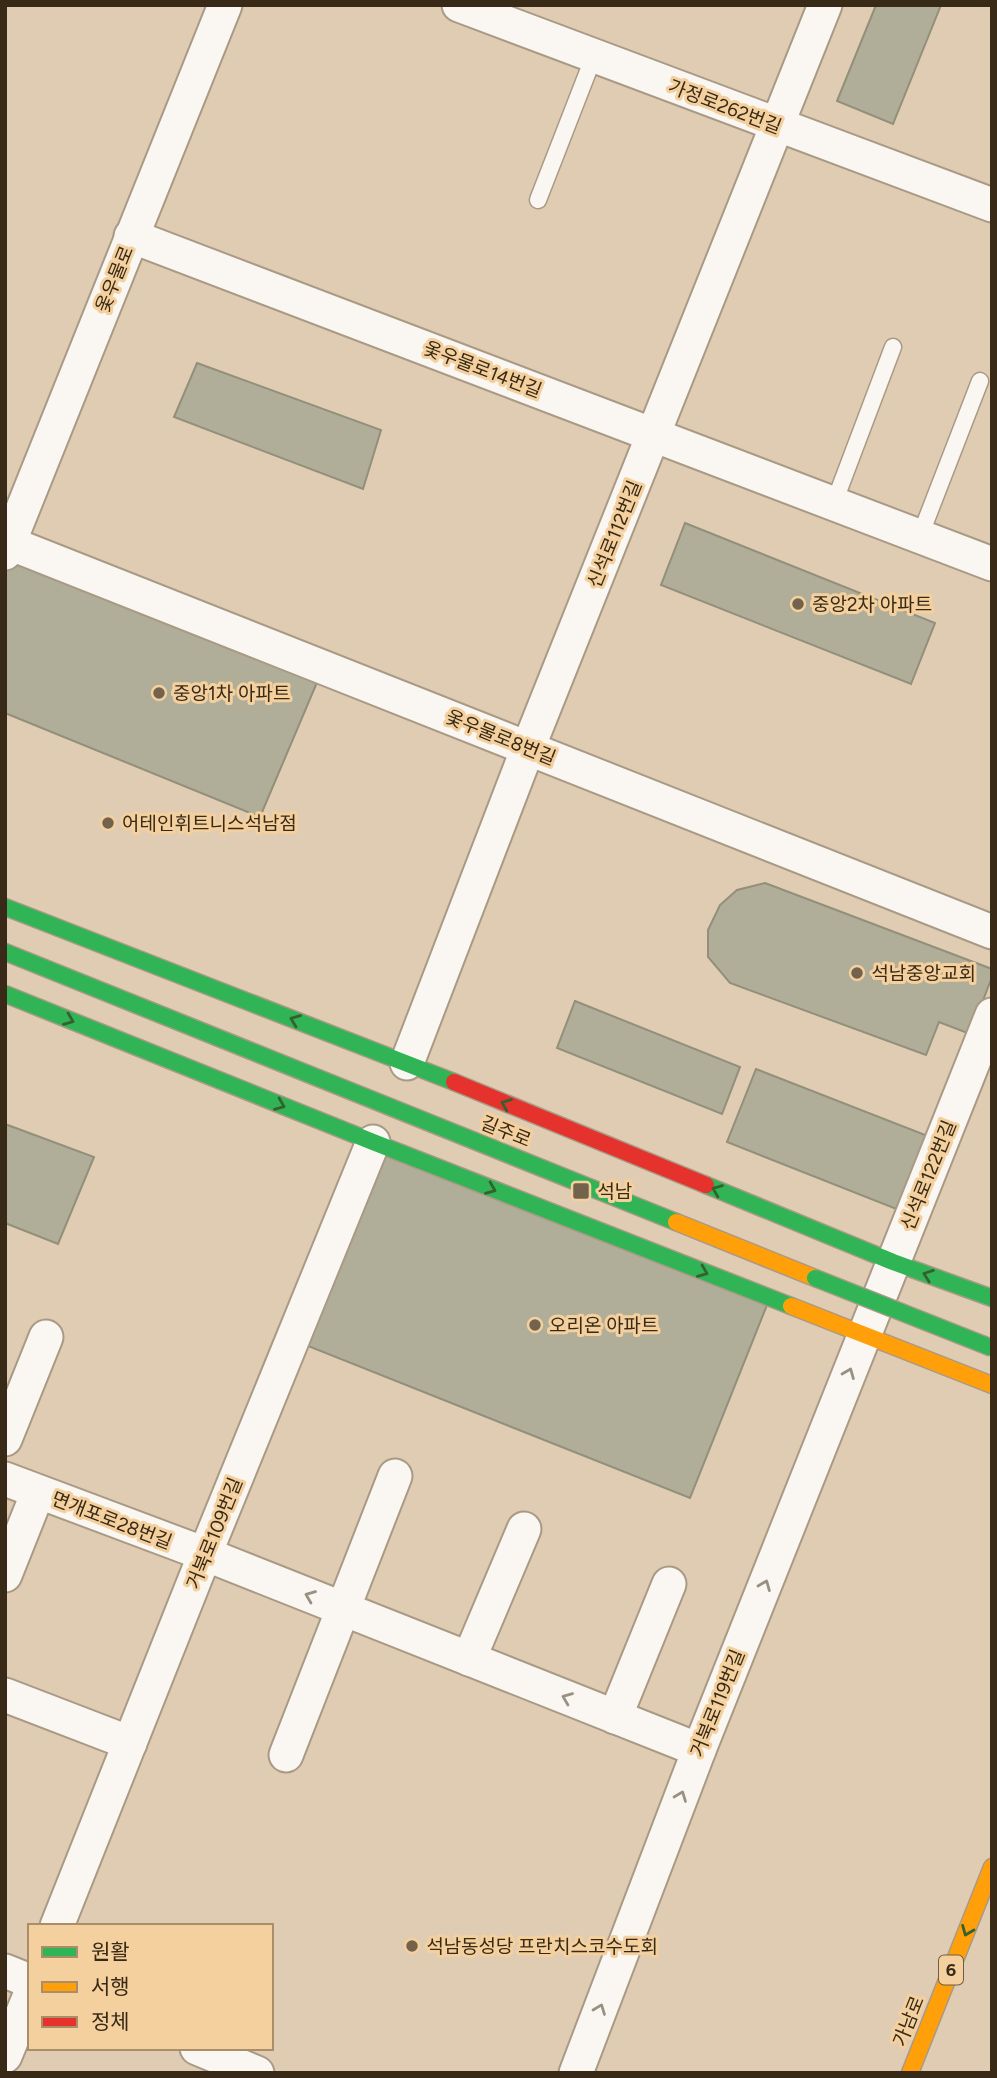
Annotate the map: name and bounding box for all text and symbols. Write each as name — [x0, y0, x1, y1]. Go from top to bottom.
street label: 가정로262번길 — [665, 74, 785, 139]
street label: 옻우물로 — [91, 242, 138, 316]
street label: 옻우물로14번길 — [421, 336, 545, 403]
street label: 신석로112번길 — [583, 477, 646, 591]
place label: 중앙2차 아파트 — [812, 593, 932, 616]
marker: 중앙2차 아파트 — [790, 596, 806, 612]
place label: 중앙1차 아파트 — [173, 682, 290, 705]
marker: 중앙1차 아파트 — [151, 685, 167, 701]
street label: 옻우물로8번길 — [442, 705, 559, 770]
place label: 어테인휘트니스석남점 — [122, 812, 297, 835]
marker: 어테인휘트니스석남점 — [100, 815, 116, 831]
place label: 석남중앙교회 — [871, 962, 976, 985]
marker: 석남중앙교회 — [849, 965, 865, 981]
one-way arrow — [62, 1011, 74, 1025]
one-way arrow — [289, 1014, 301, 1028]
one-way arrow — [273, 1096, 285, 1110]
one-way arrow — [501, 1098, 513, 1112]
street label: 길주로 — [477, 1111, 534, 1152]
street label: 신석로122번길 — [896, 1117, 961, 1234]
one-way arrow — [485, 1180, 497, 1194]
place label: 석남 — [597, 1180, 632, 1203]
marker: 석남 — [571, 1181, 591, 1201]
one-way arrow — [711, 1184, 724, 1198]
one-way arrow — [696, 1264, 708, 1278]
one-way arrow — [922, 1269, 934, 1283]
place label: 오리온 아파트 — [549, 1314, 659, 1337]
marker: 오리온 아파트 — [527, 1317, 543, 1333]
one-way arrow — [841, 1368, 855, 1380]
street label: 거북로109번길 — [182, 1474, 247, 1592]
street label: 면개포로28번길 — [48, 1487, 175, 1554]
one-way arrow — [756, 1579, 770, 1591]
one-way arrow — [304, 1590, 316, 1604]
street label: 거북로119번길 — [685, 1646, 749, 1760]
one-way arrow — [561, 1692, 573, 1706]
one-way arrow — [673, 1791, 687, 1803]
legend — [28, 1924, 273, 2050]
one-way arrow — [961, 1924, 975, 1936]
place label: 석남동성당 프란치스코수도회 — [426, 1935, 658, 1958]
marker: 석남동성당 프란치스코수도회 — [404, 1938, 420, 1954]
text: 원활 — [91, 1939, 130, 1964]
road number: 6 — [939, 1956, 963, 1984]
text: 서행 — [91, 1974, 130, 1999]
street label: 가남로 — [888, 1993, 929, 2050]
one-way arrow — [592, 2003, 606, 2015]
text: 정체 — [91, 2009, 130, 2034]

